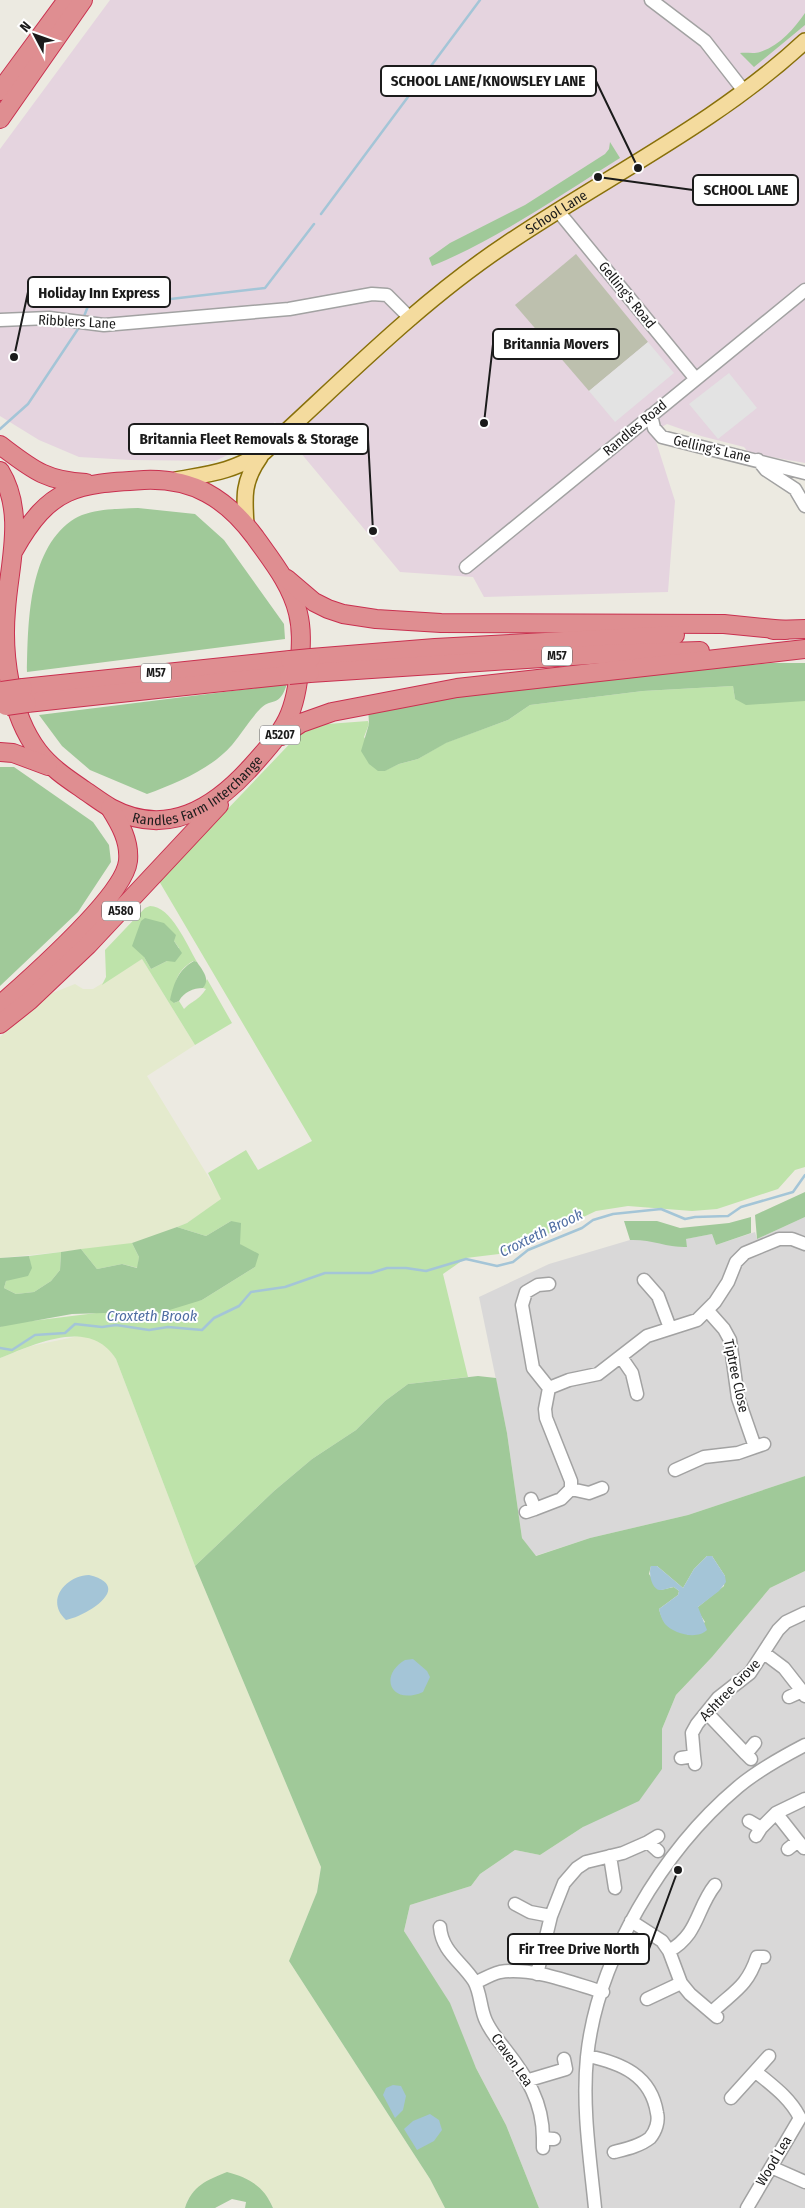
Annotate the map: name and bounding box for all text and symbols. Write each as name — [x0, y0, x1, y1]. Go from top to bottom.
north arrow — [10, 10, 60, 60]
text: N — [16, 18, 35, 36]
callout: SCHOOL LANE/KNOWSLEY LANE — [381, 66, 596, 96]
text: SCHOOL LANE/KNOWSLEY LANE — [391, 72, 585, 90]
callout: SCHOOL LANE — [693, 175, 798, 205]
text: SCHOOL LANE — [704, 181, 788, 199]
street label: School Lane — [522, 186, 590, 238]
street label: Gelling's Road — [595, 258, 659, 332]
callout: Holiday Inn Express — [28, 277, 170, 307]
text: Holiday Inn Express — [38, 284, 160, 302]
street label: Ribblers Lane — [38, 311, 116, 333]
callout: Britannia Movers — [493, 329, 619, 359]
text: Britannia Movers — [503, 335, 609, 353]
street label: Randles Road — [600, 396, 670, 460]
callout: Britannia Fleet Removals & Storage — [129, 424, 368, 454]
text: Britannia Fleet Removals & Storage — [139, 430, 359, 448]
street label: Gelling's Lane — [672, 432, 752, 466]
road number: M57 — [542, 646, 572, 666]
road number: M57 — [141, 664, 171, 682]
road number: A5207 — [260, 726, 300, 744]
street label: Randles Farm Interchange — [131, 752, 266, 829]
road number: A580 — [102, 901, 140, 920]
water label: Croxteth Brook — [496, 1205, 586, 1261]
water label: Croxteth Brook — [107, 1307, 198, 1325]
street label: Tiptree Close — [720, 1338, 752, 1414]
street label: Ashtree Grove — [696, 1655, 764, 1725]
callout: Fir Tree Drive North — [508, 1934, 649, 1964]
text: Fir Tree Drive North — [519, 1940, 639, 1958]
street label: Craven Lea — [487, 2030, 537, 2090]
street label: Wood Lea — [752, 2133, 796, 2189]

